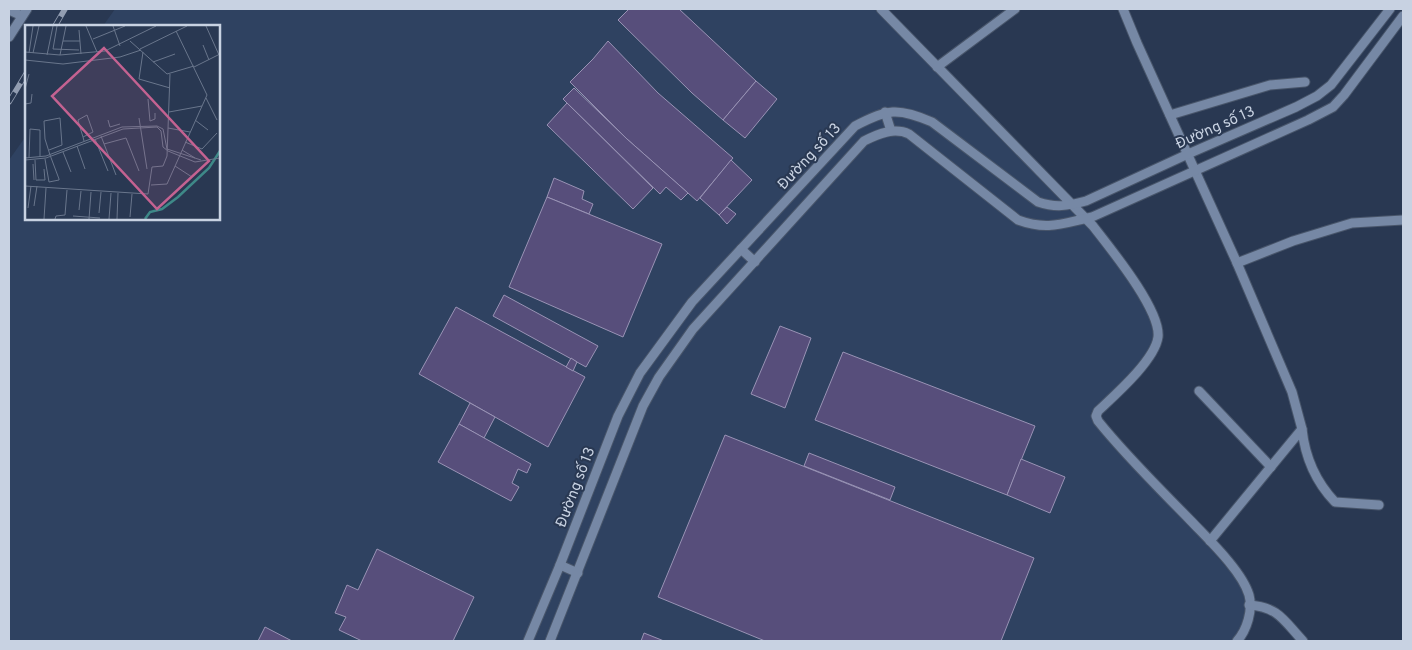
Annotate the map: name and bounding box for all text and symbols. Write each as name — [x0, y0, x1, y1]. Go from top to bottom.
inset map — [25, 25, 220, 220]
street label: Đường số 13 — [1173, 102, 1258, 154]
street label: Đường số 13 — [774, 119, 846, 194]
street label: Đường số 13 — [551, 444, 600, 530]

